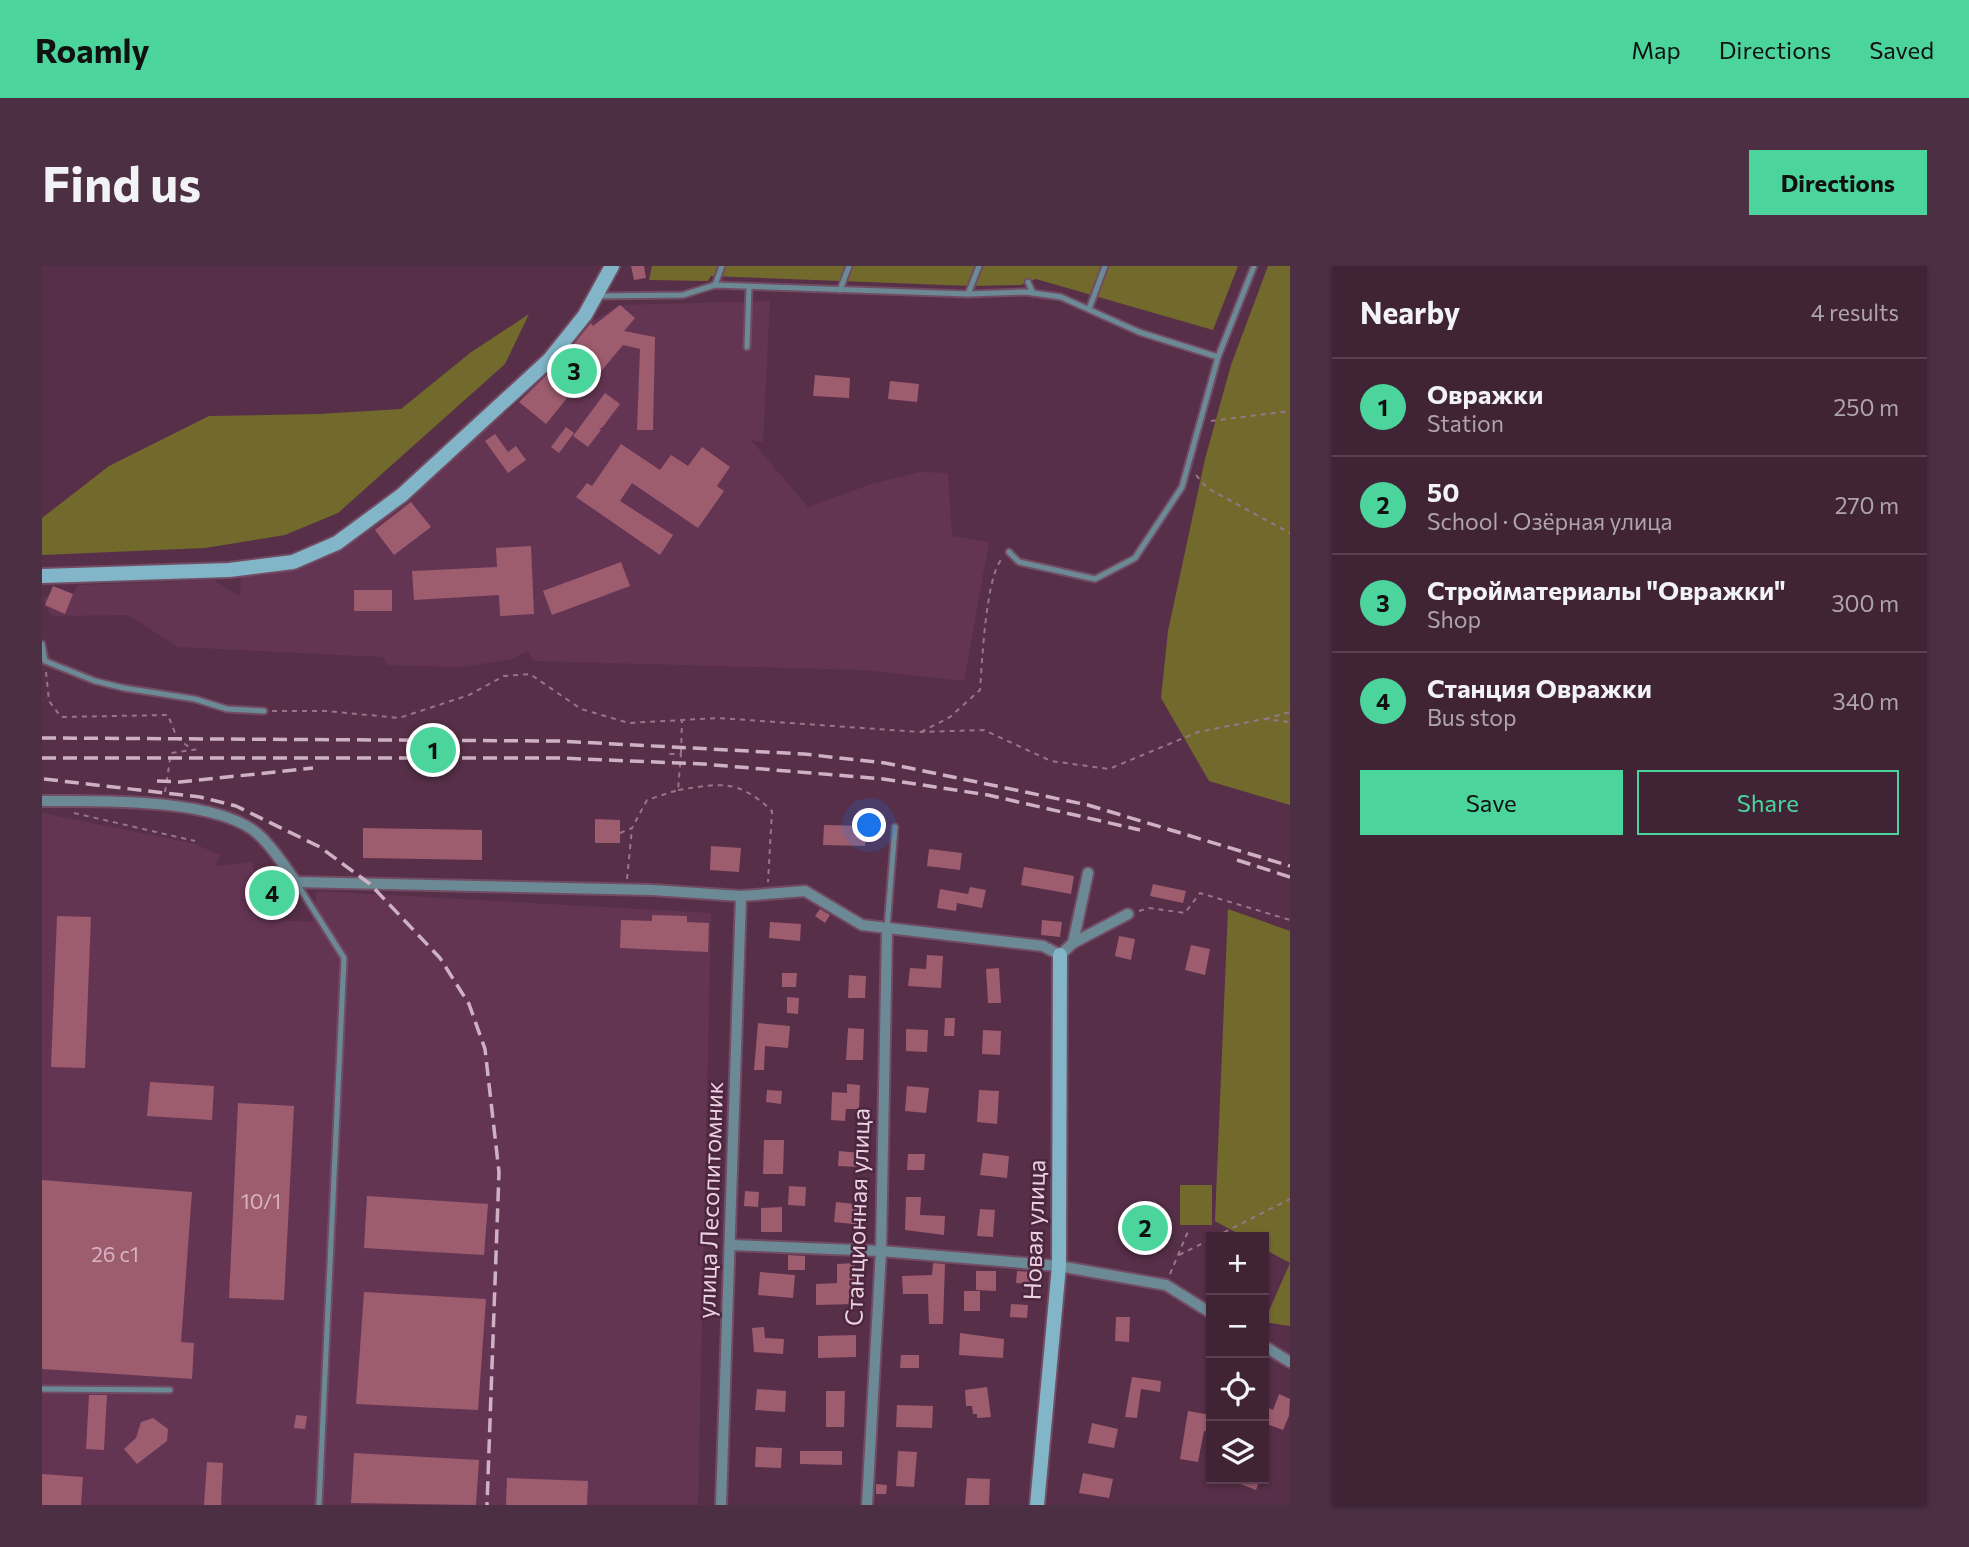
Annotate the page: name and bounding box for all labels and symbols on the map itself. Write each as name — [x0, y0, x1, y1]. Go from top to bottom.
pin: 3 — [551, 345, 597, 397]
pin: 1 — [410, 724, 456, 776]
your location — [852, 808, 886, 842]
pin: 4 — [249, 867, 295, 919]
street label: улица Лесопитомник — [691, 1081, 728, 1319]
street label: Станционная улица — [838, 1107, 875, 1326]
street label: Новая улица — [1017, 1159, 1050, 1301]
house number: 10/1 — [241, 1188, 281, 1213]
pin: 2 — [1122, 1202, 1168, 1254]
house number: 26 с1 — [91, 1241, 139, 1266]

